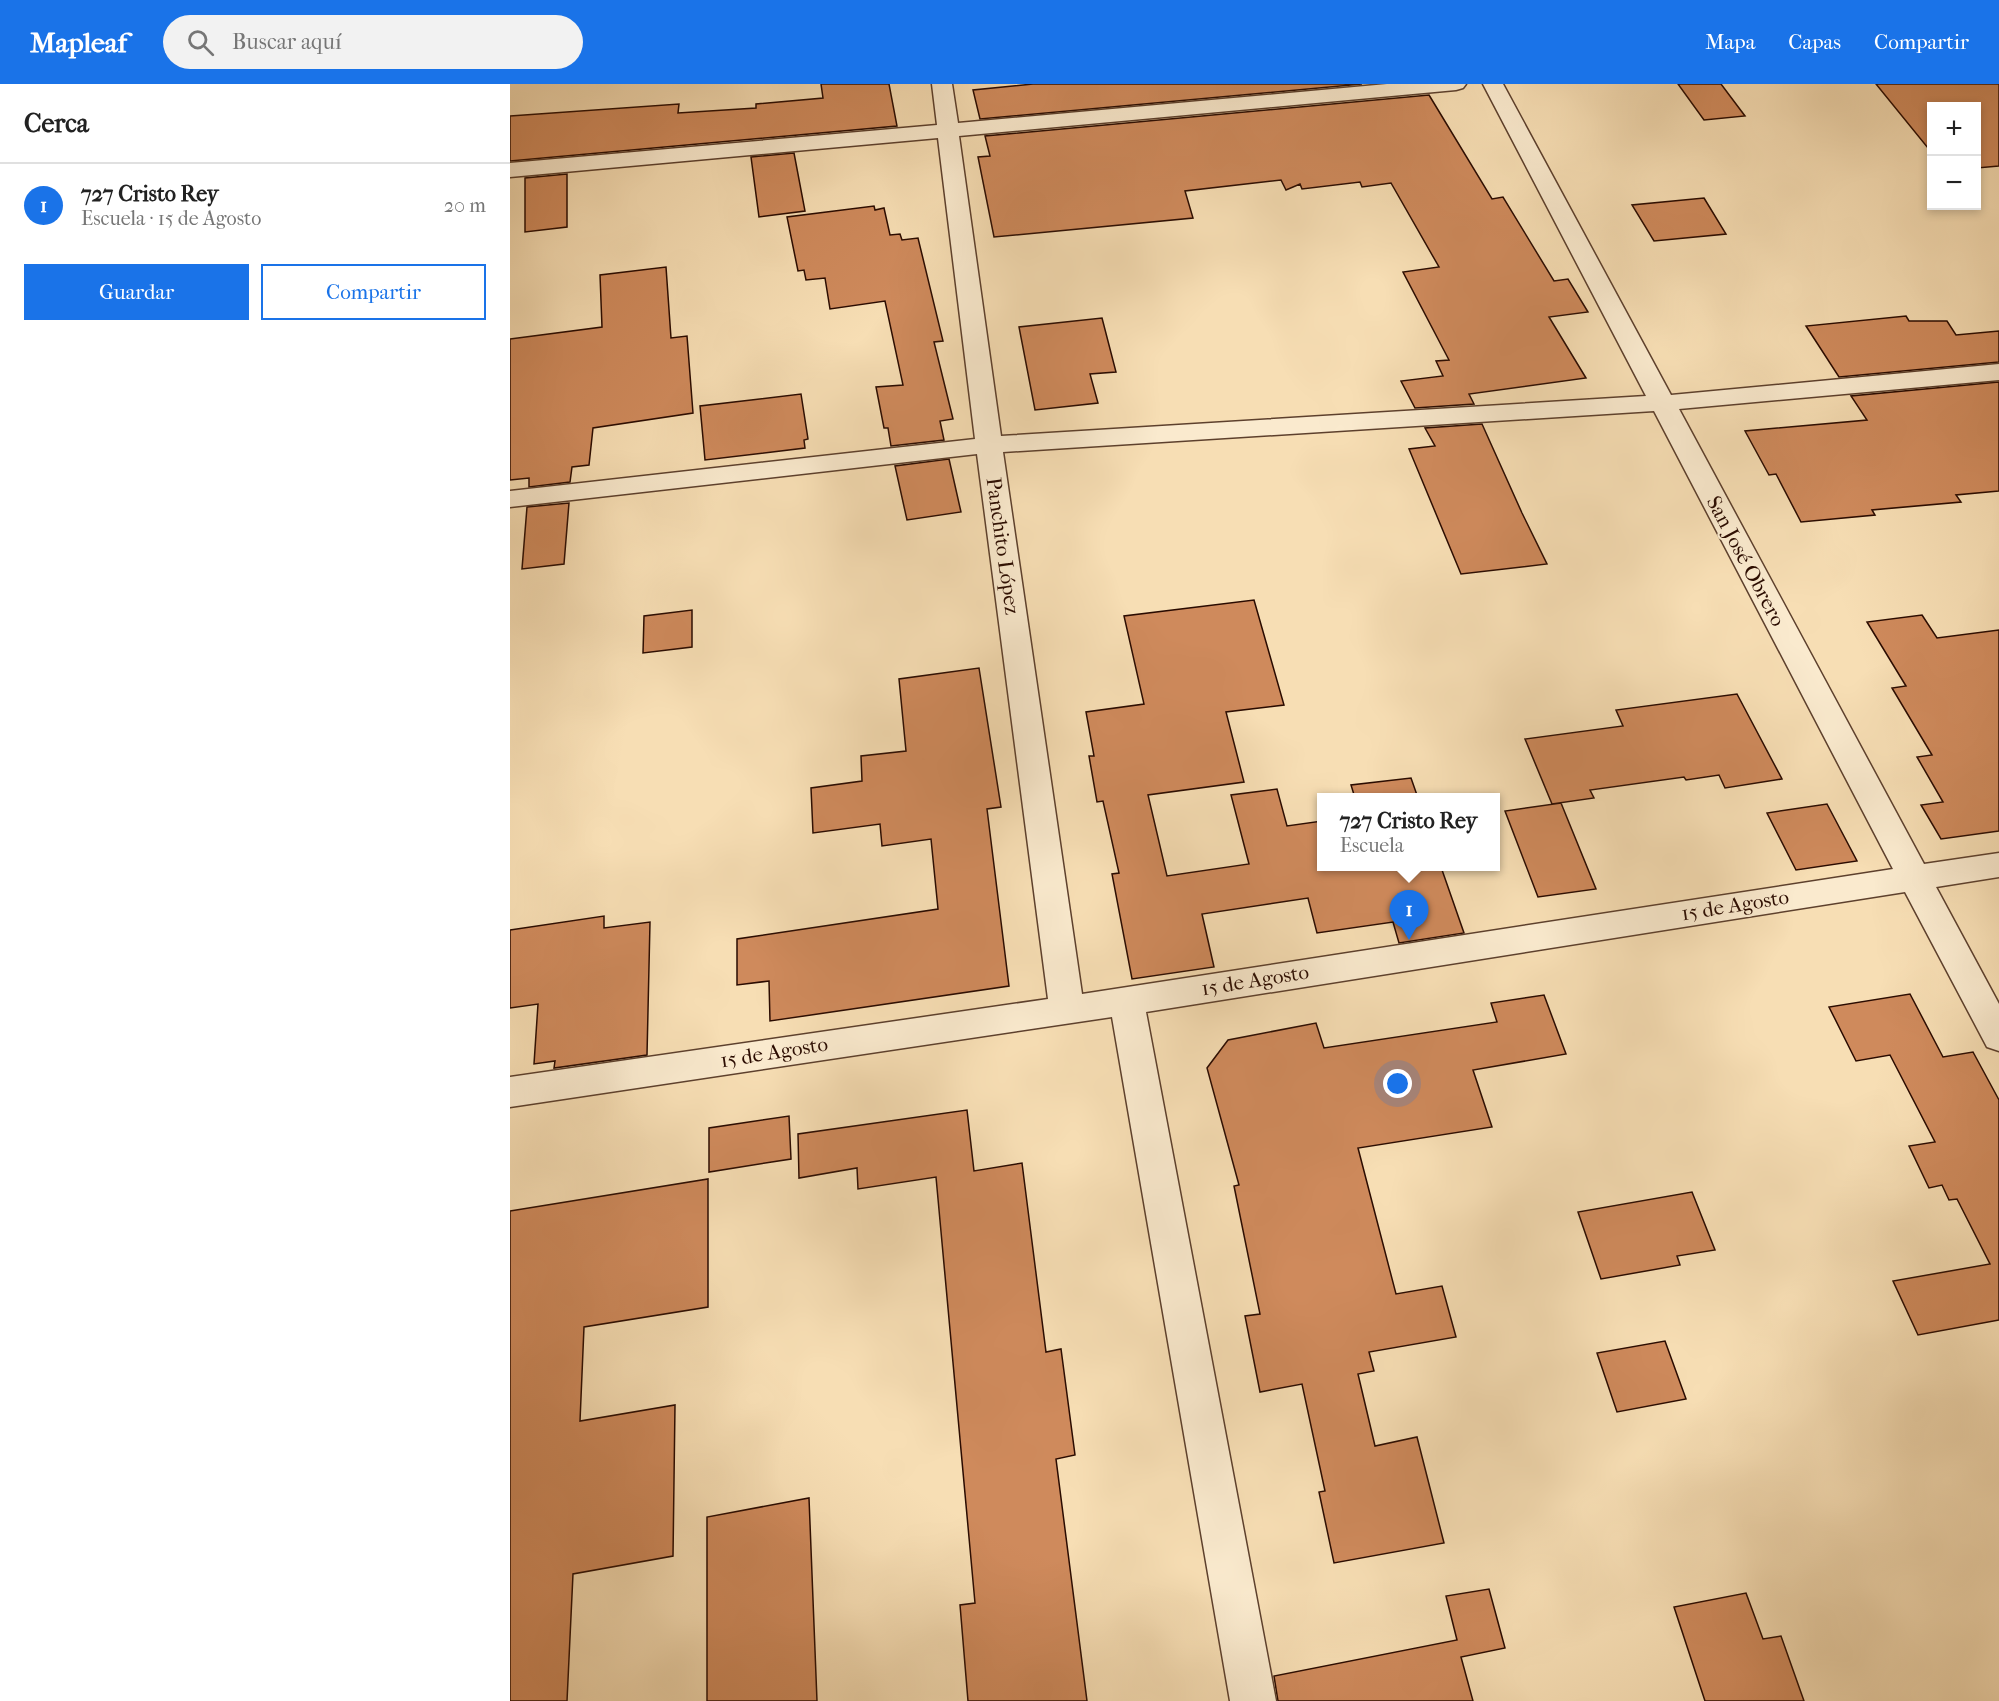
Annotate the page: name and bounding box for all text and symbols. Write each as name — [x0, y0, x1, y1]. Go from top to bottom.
search box — [163, 15, 583, 69]
text: Mapleaf — [30, 26, 127, 59]
icon: search — [184, 26, 217, 59]
text: Buscar aquí — [232, 29, 341, 55]
text: Mapa — [1705, 30, 1755, 54]
text: Capas — [1788, 30, 1841, 54]
text: Compartir — [1874, 30, 1969, 54]
map controls — [1927, 102, 1981, 210]
button: + — [1927, 102, 1981, 156]
text: Cerca — [24, 108, 89, 139]
button: − — [1927, 156, 1981, 210]
text: 727 Cristo Rey — [81, 181, 219, 207]
text: 1 — [40, 194, 47, 217]
text: 20 m — [444, 194, 486, 217]
text: Escuela · 15 de Agosto — [81, 207, 261, 230]
button: Guardar — [24, 264, 249, 320]
button: Compartir — [261, 264, 486, 320]
street label: Panchito López — [981, 476, 1025, 616]
street label: San José Obrero — [1702, 492, 1790, 630]
popup — [1317, 793, 1500, 871]
text: 727 Cristo Rey — [1340, 808, 1477, 834]
text: Escuela — [1340, 834, 1404, 857]
street label: 15 de Agosto — [1679, 885, 1791, 925]
pin: 1 — [1390, 890, 1428, 940]
street label: 15 de Agosto — [1199, 960, 1311, 1000]
street label: 15 de Agosto — [718, 1032, 830, 1072]
your location — [1383, 1069, 1412, 1098]

